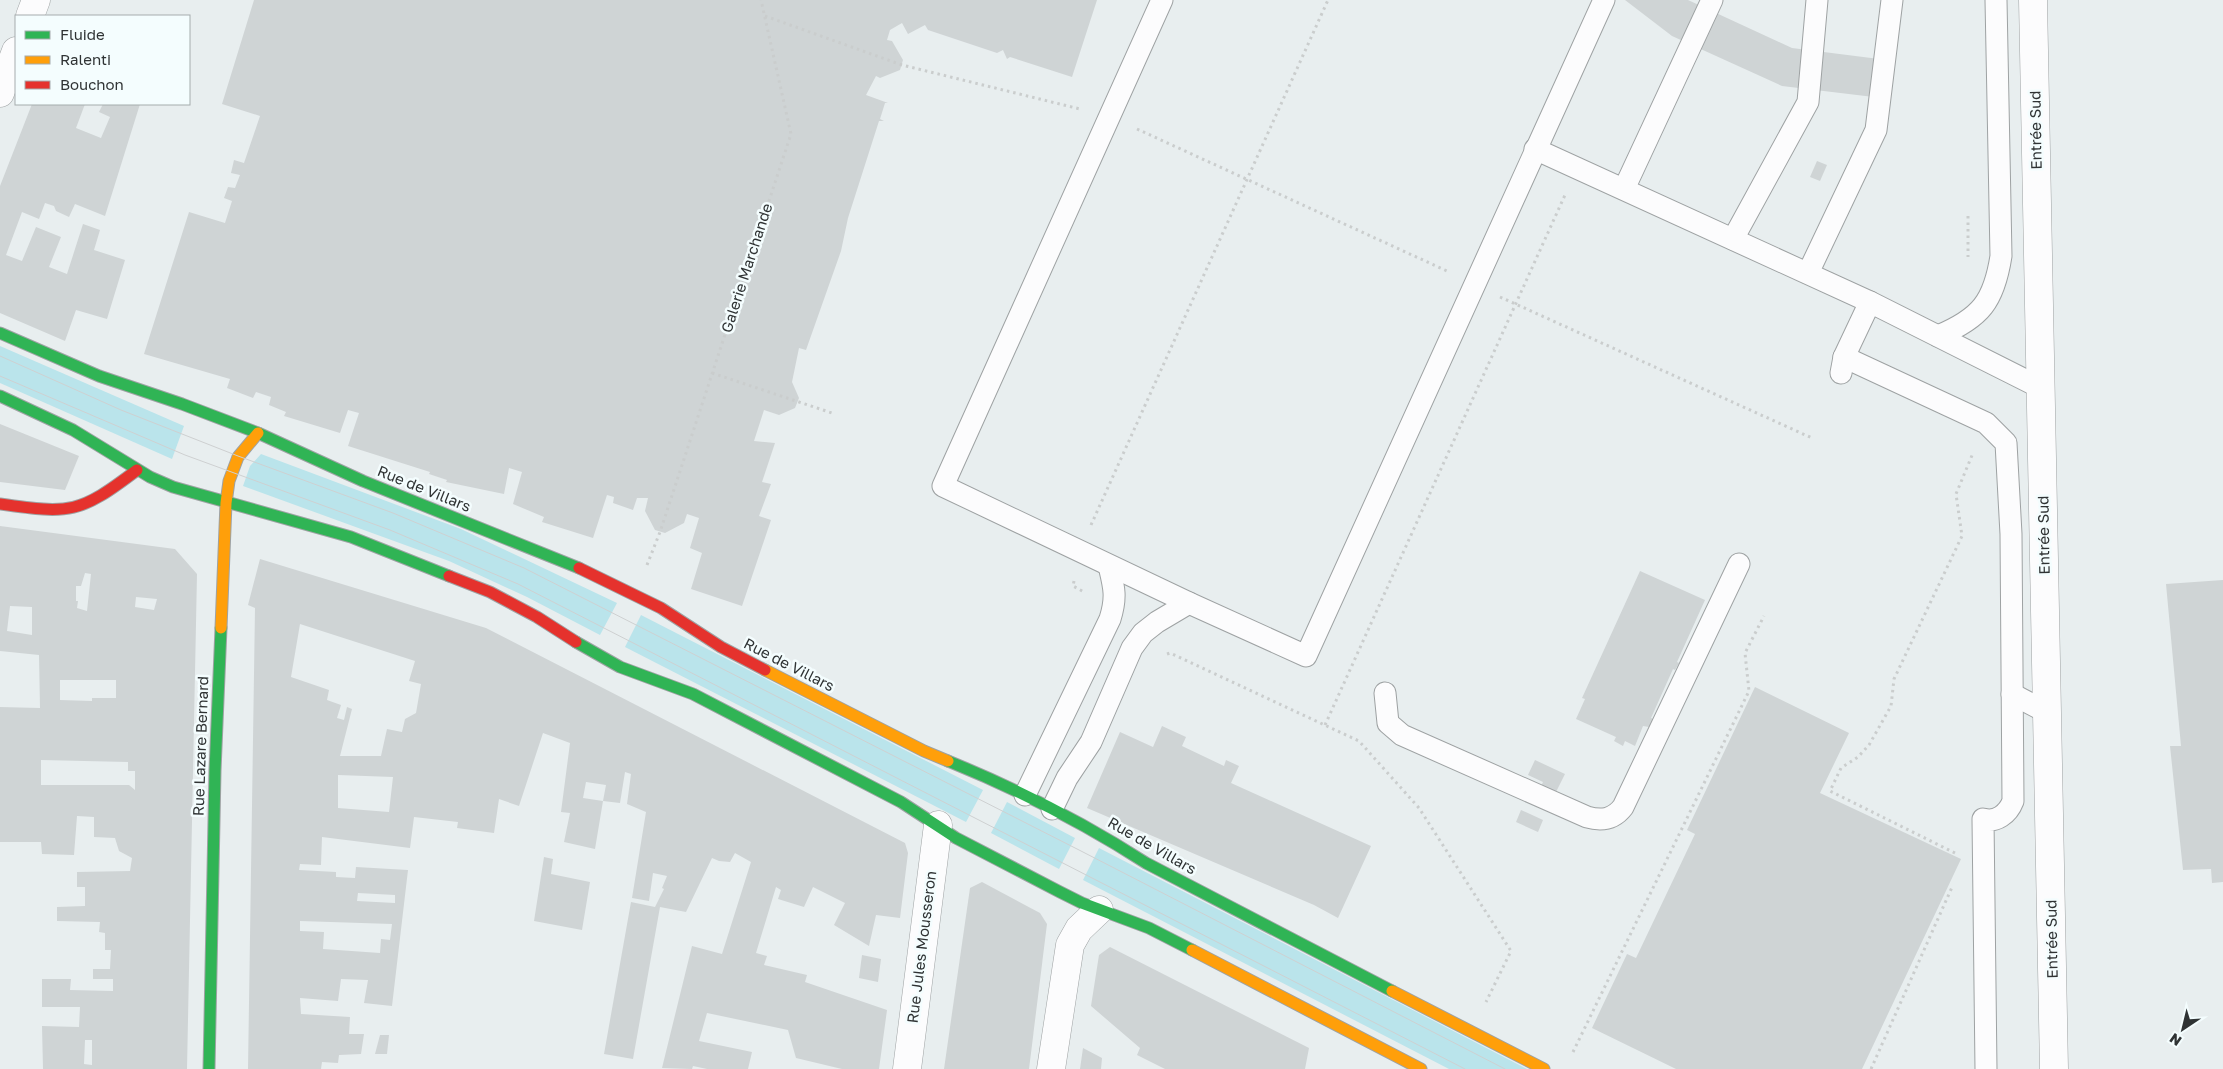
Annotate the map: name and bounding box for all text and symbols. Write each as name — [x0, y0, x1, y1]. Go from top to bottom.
legend — [15, 15, 190, 105]
text: Fluide — [60, 25, 105, 43]
text: Ralenti — [60, 50, 111, 68]
text: Bouchon — [60, 75, 124, 93]
street label: Entrée Sud — [2025, 90, 2045, 170]
street label: Galerie Marchande — [717, 201, 776, 335]
street label: Rue de Villars — [375, 461, 474, 515]
street label: Entrée Sud — [2033, 495, 2053, 575]
street label: Rue de Villars — [741, 634, 838, 695]
street label: Rue Lazare Bernard — [189, 676, 211, 816]
street label: Rue de Villars — [1105, 813, 1200, 878]
street label: Rue Jules Mousseron — [903, 870, 939, 1024]
street label: Entrée Sud — [2041, 899, 2061, 979]
north arrow — [2158, 1004, 2208, 1054]
text: N — [2166, 1030, 2184, 1050]

